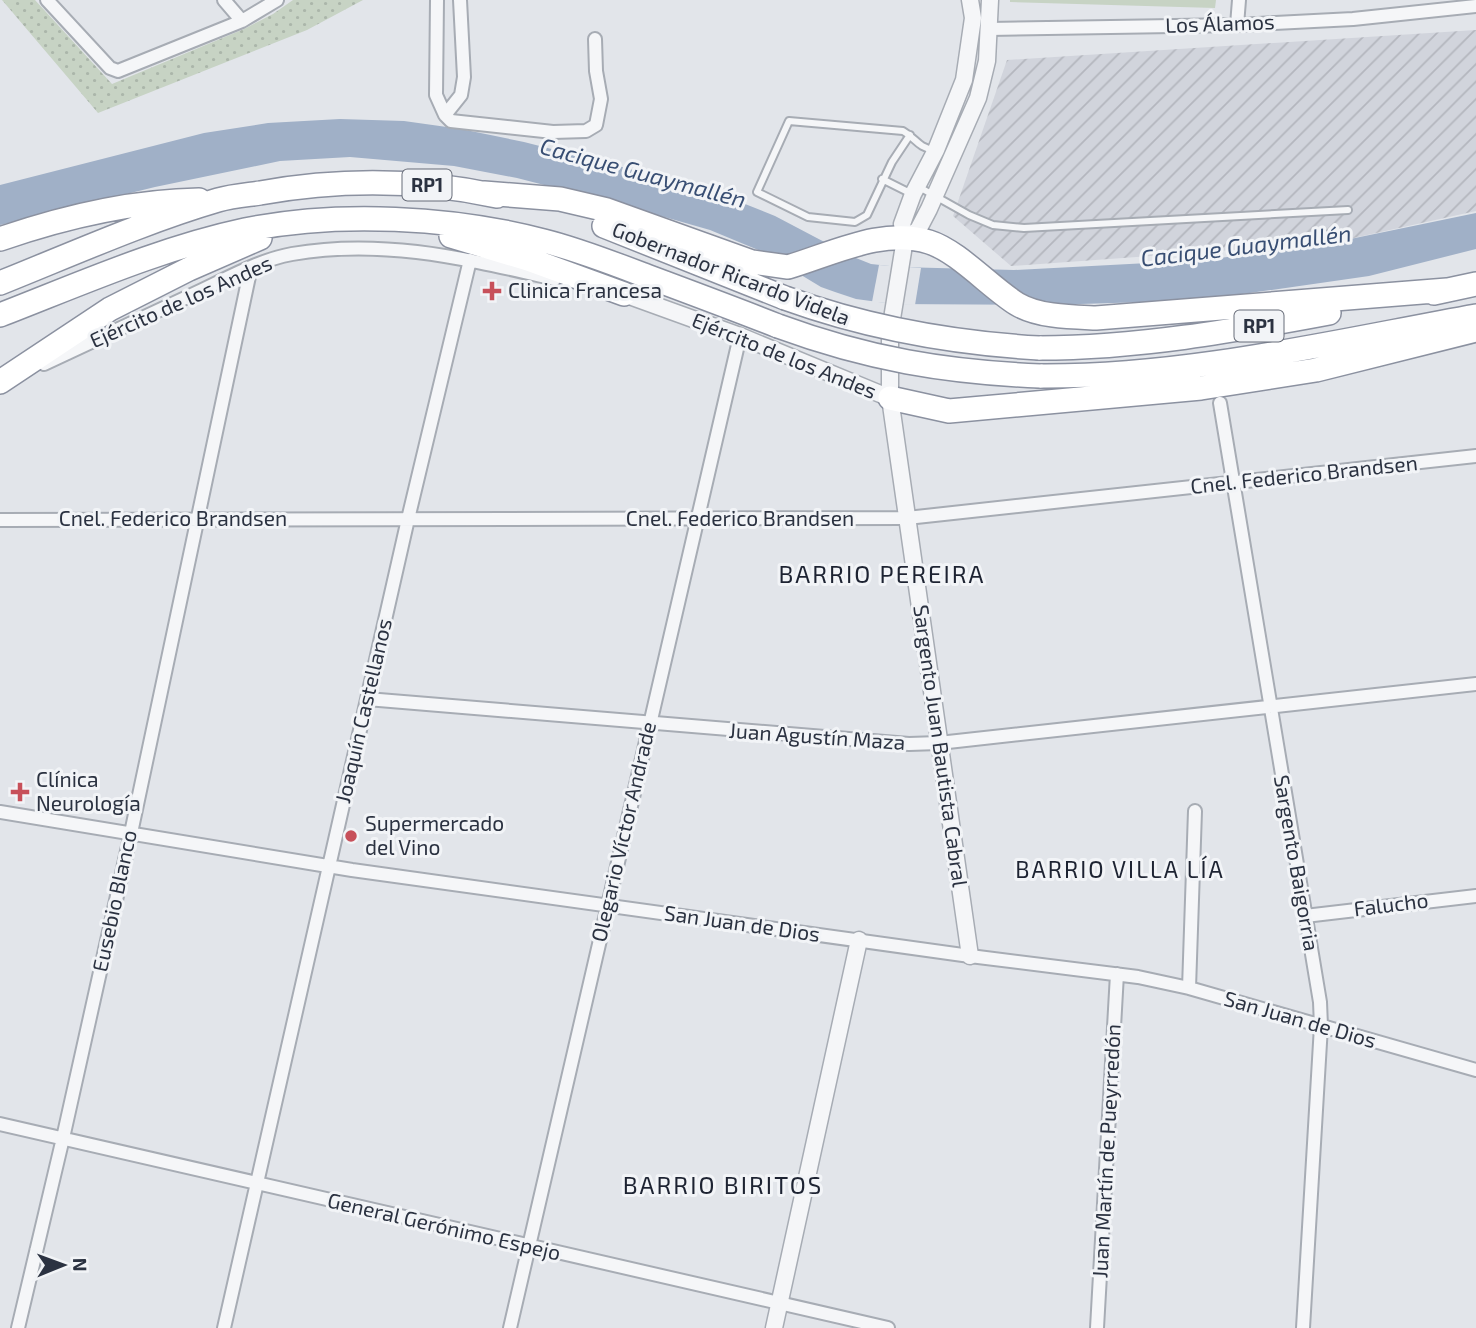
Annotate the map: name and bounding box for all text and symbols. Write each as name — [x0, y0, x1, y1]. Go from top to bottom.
street label: Los Álamos — [1165, 8, 1275, 37]
water label: Cacique Guaymallén — [537, 131, 749, 213]
road number: RP1 — [402, 169, 452, 200]
street label: Gobernador Ricardo Videla — [609, 216, 854, 330]
water label: Cacique Guaymallén — [1139, 218, 1353, 272]
street label: Ejército de los Andes — [85, 249, 276, 353]
place label: Clinica Francesa — [508, 277, 662, 302]
marker: Clinica Francesa — [482, 281, 502, 301]
street label: Ejército de los Andes — [688, 306, 880, 404]
road number: RP1 — [1234, 310, 1284, 342]
street label: Cnel. Federico Brandsen — [1189, 449, 1419, 498]
street label: Cnel. Federico Brandsen — [59, 505, 287, 530]
street label: Cnel. Federico Brandsen — [626, 505, 854, 530]
district label: BARRIO PEREIRA — [778, 559, 986, 588]
street label: Sargento Juan Bautista Cabral — [909, 603, 974, 889]
street label: Joaquín Castellanos — [329, 616, 396, 806]
street label: Juan Agustín Maza — [728, 717, 906, 754]
street label: Olegario Víctor Andrade — [585, 719, 660, 944]
place label: Clínica Neurología — [36, 766, 141, 815]
street label: Sargento Baigorria — [1270, 773, 1325, 953]
marker: Clínica Neurología — [10, 782, 30, 802]
place label: Supermercado del Vino — [365, 810, 504, 859]
street label: Eusebio Blanco — [86, 827, 141, 974]
marker: Supermercado del Vino — [343, 828, 359, 844]
district label: BARRIO VILLA LÍA — [1015, 855, 1225, 883]
street label: Falucho — [1352, 887, 1430, 920]
street label: San Juan de Dios — [663, 899, 822, 946]
street label: San Juan de Dios — [1221, 985, 1379, 1052]
street label: Juan Martín de Pueyrredón — [1086, 1023, 1125, 1279]
district label: BARRIO BIRITOS — [623, 1170, 823, 1199]
street label: General Gerónimo Espejo — [325, 1187, 563, 1265]
north arrow — [28, 1230, 98, 1300]
text: N — [69, 1258, 92, 1272]

